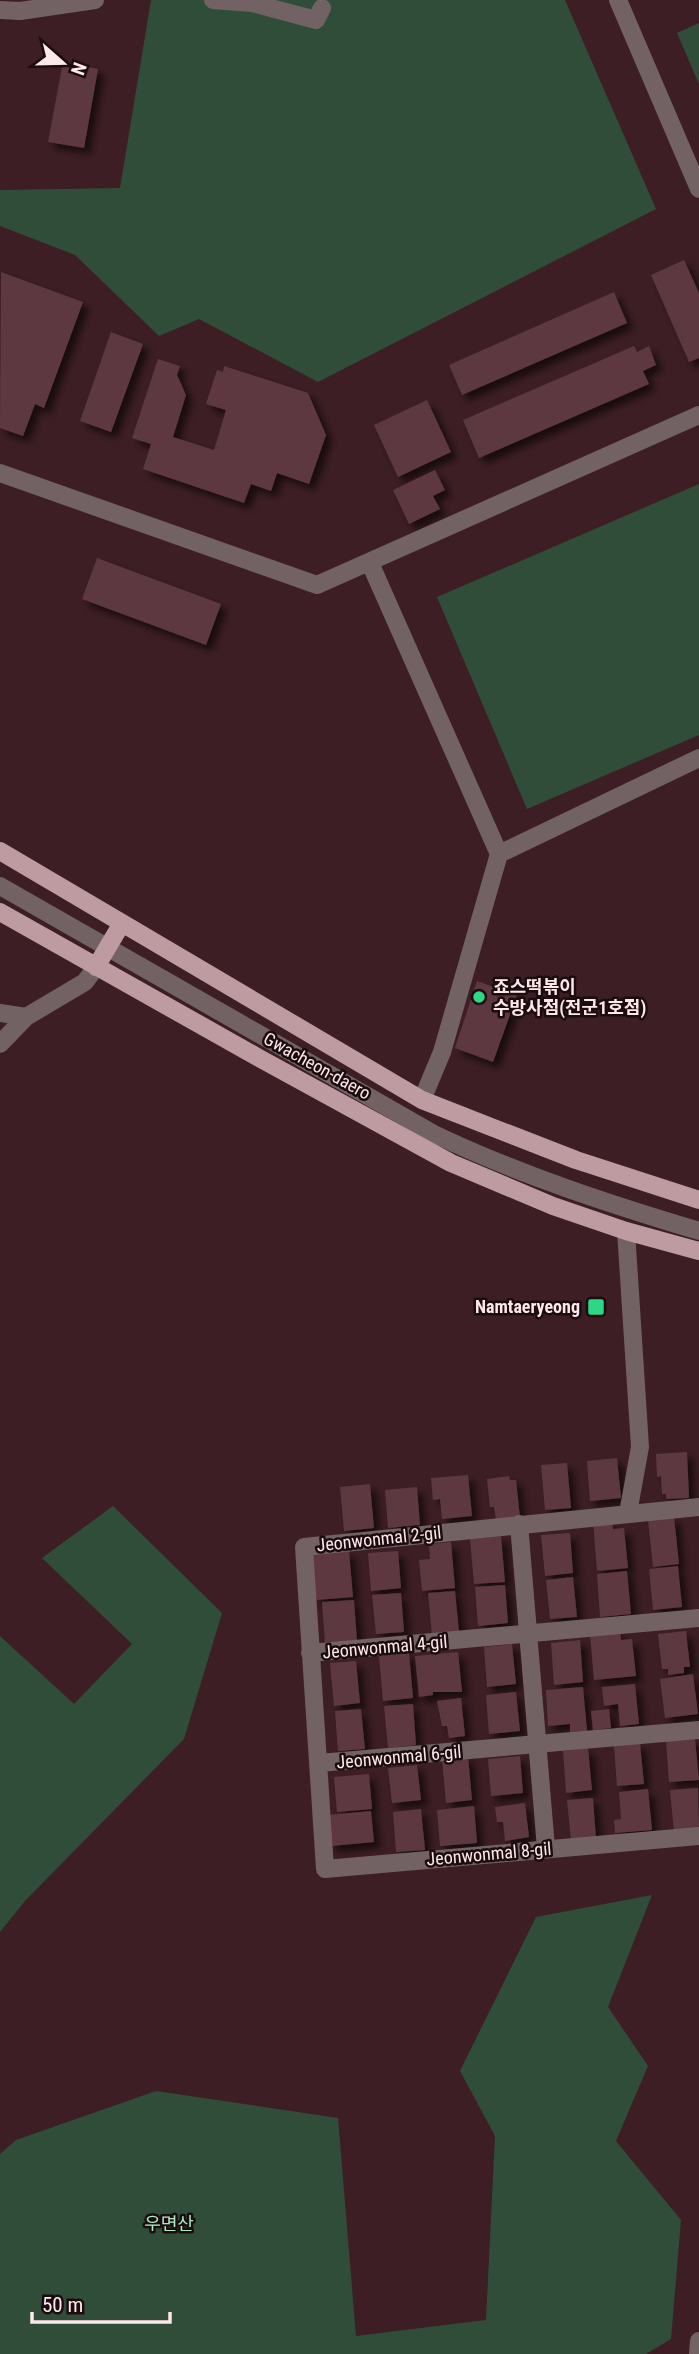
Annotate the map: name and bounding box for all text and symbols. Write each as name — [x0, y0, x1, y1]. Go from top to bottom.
north arrow — [28, 28, 98, 98]
text: N — [66, 59, 91, 78]
place label: 죠스떡볶이 수방사점(전군1호점) — [493, 976, 646, 1019]
marker: 죠스떡볶이 수방사점(전군1호점) — [471, 989, 487, 1005]
street label: Gwacheon-daero — [260, 1028, 374, 1104]
place label: Namtaeryeong — [475, 1296, 580, 1317]
marker: Namtaeryeong — [586, 1297, 606, 1317]
street label: Jeonwonmal 2-gil — [316, 1522, 442, 1555]
street label: Jeonwonmal 4-gil — [322, 1631, 448, 1662]
street label: Jeonwonmal 6-gil — [336, 1741, 462, 1772]
street label: Jeonwonmal 8-gil — [426, 1838, 552, 1869]
park label: 우면산 — [144, 2213, 194, 2234]
scale bar — [32, 2280, 170, 2324]
text: 50 m — [42, 2293, 83, 2317]

